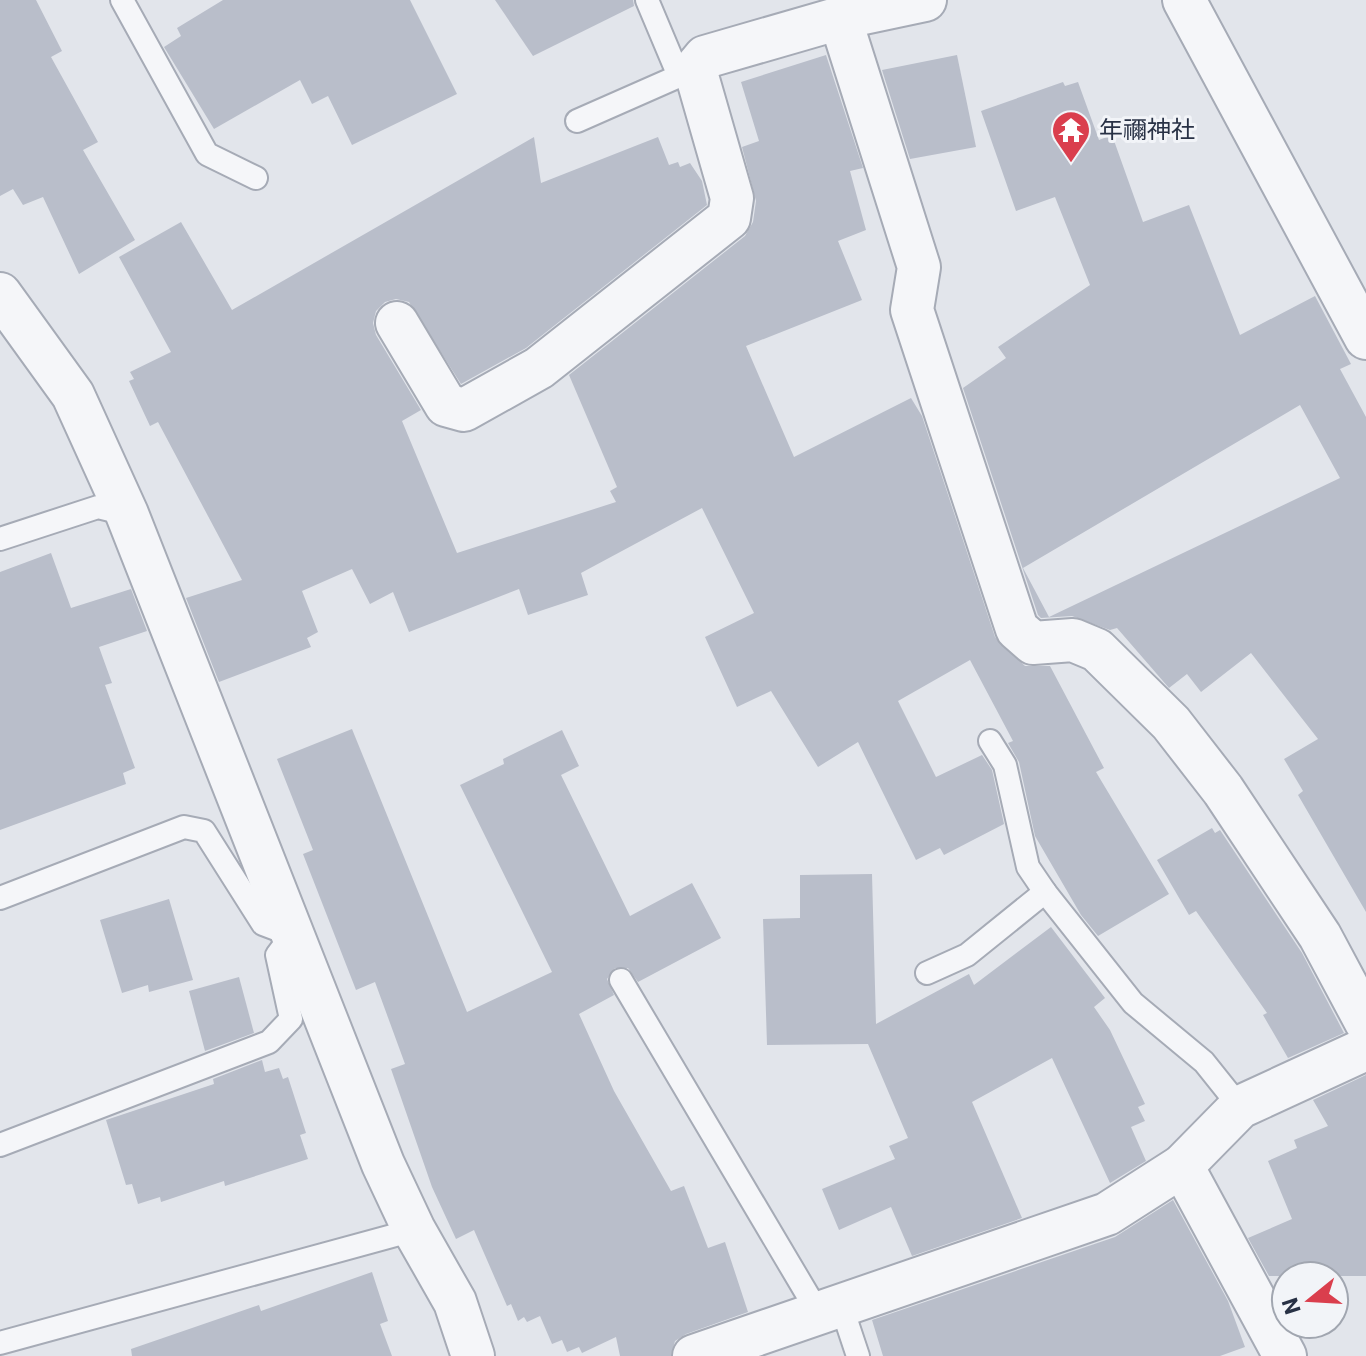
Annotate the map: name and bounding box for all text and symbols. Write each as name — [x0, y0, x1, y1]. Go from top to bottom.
temple icon: 年禰神社 — [1050, 109, 1092, 164]
place label: 年禰神社 — [1099, 116, 1195, 144]
north arrow — [1270, 1260, 1350, 1340]
text: N — [1277, 1295, 1306, 1317]

